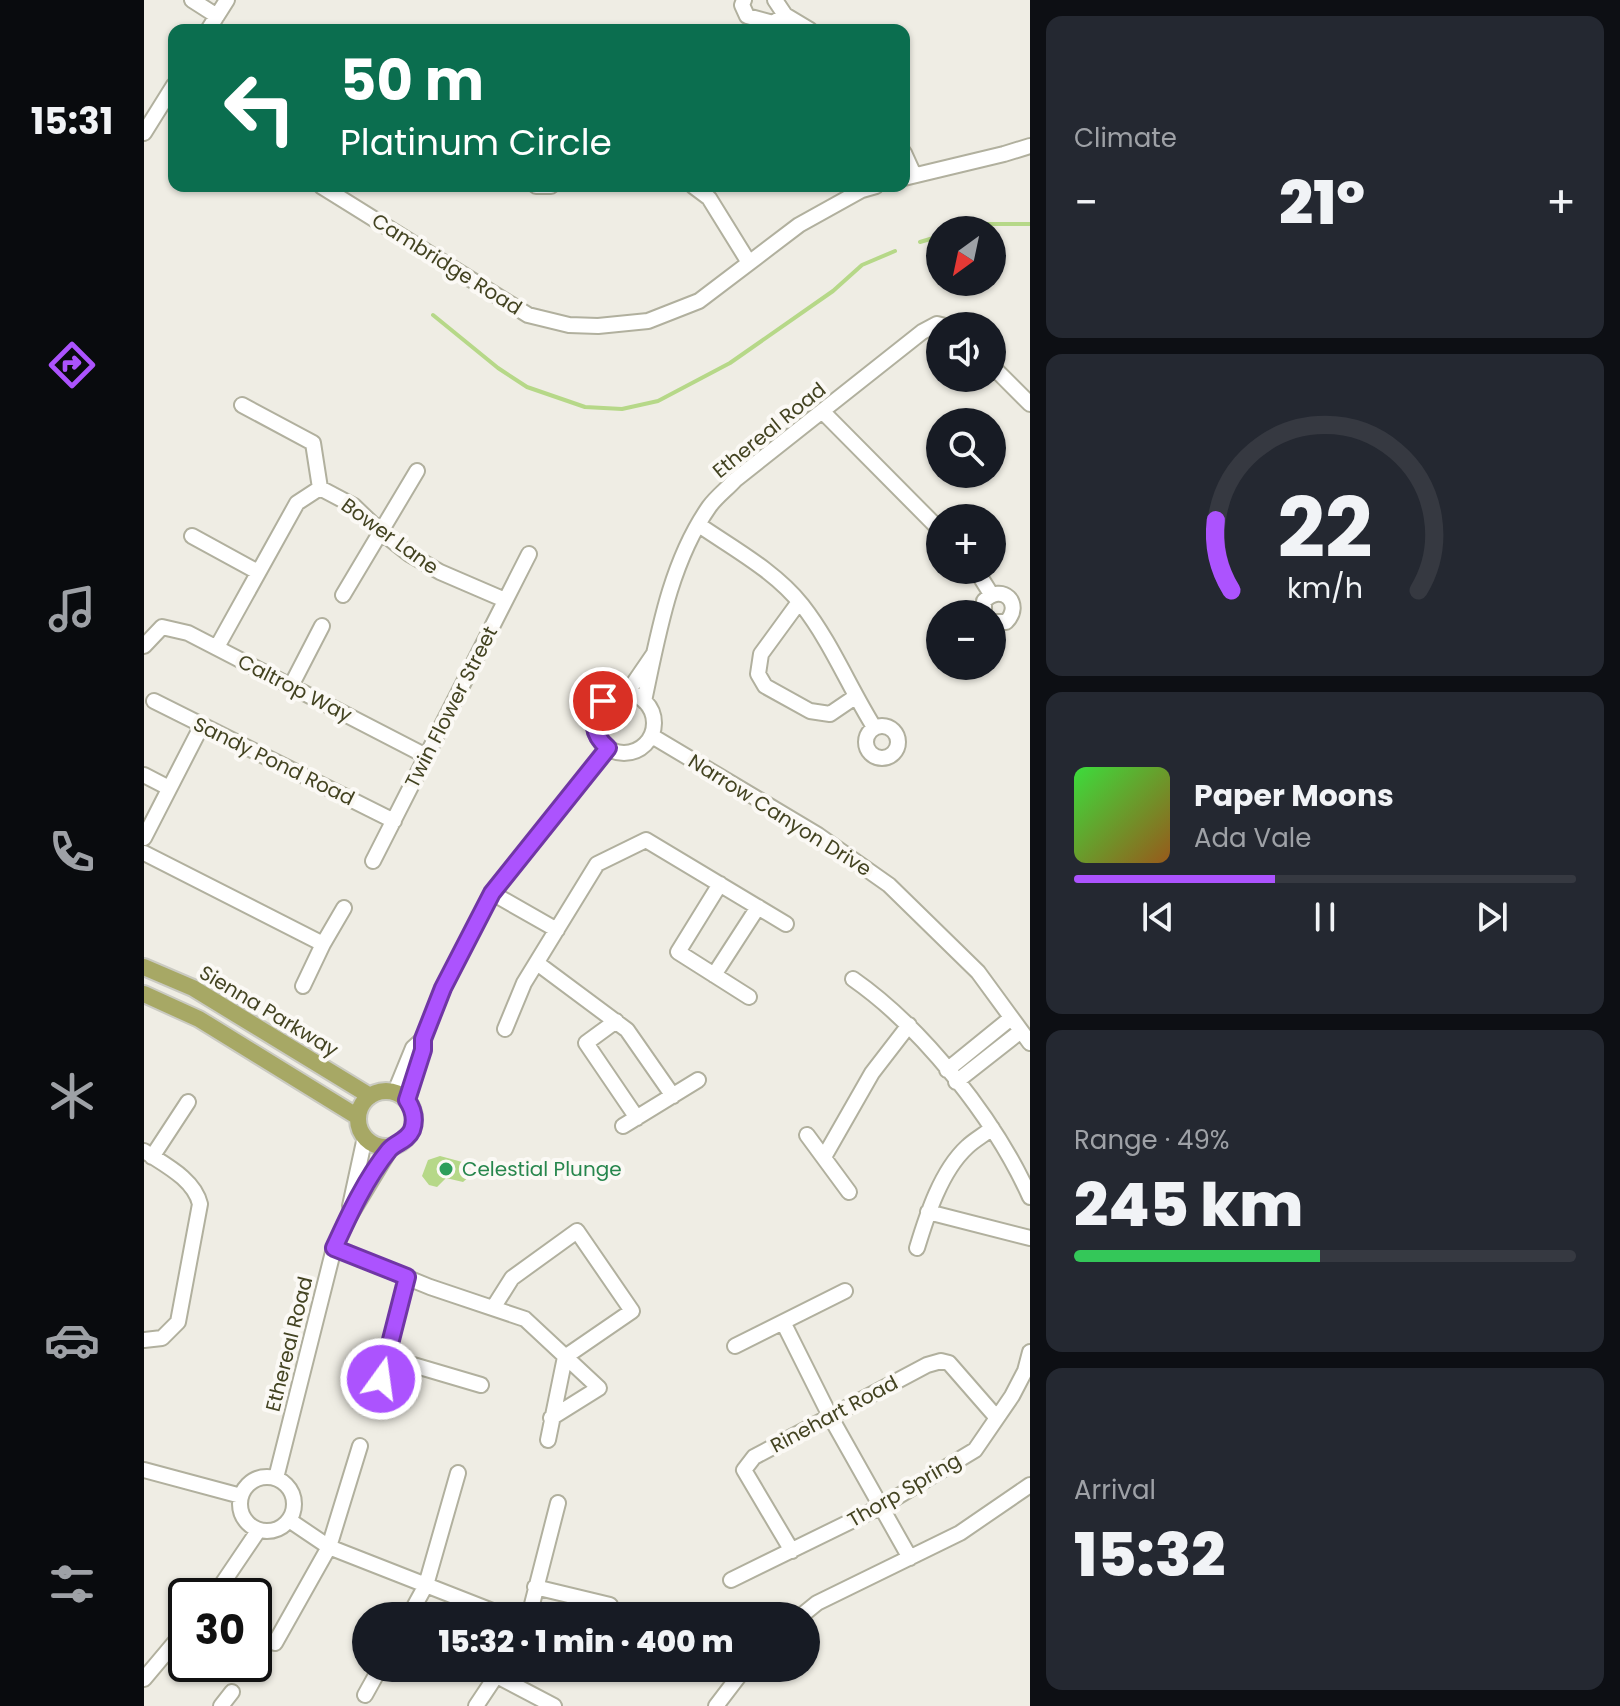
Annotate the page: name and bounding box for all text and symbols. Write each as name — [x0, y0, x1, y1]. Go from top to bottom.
text: 50 m — [340, 41, 484, 120]
icon: left — [208, 56, 312, 160]
text: 15:31 — [31, 96, 113, 147]
text: Platinum Circle — [340, 117, 612, 168]
text: Climate — [1074, 120, 1177, 156]
text: 21° — [1279, 161, 1365, 245]
text: − — [1074, 172, 1098, 233]
text: + — [1546, 172, 1576, 233]
street label: Cambridge Road — [367, 206, 527, 322]
north arrow — [926, 216, 1006, 296]
map controls — [926, 216, 1006, 680]
button: sound — [926, 312, 1006, 392]
icon: directions — [44, 337, 100, 393]
street label: Ethereal Road — [706, 376, 832, 484]
button: search — [926, 408, 1006, 488]
text: 22 — [1277, 470, 1373, 586]
street label: Bower Lane — [336, 491, 444, 581]
button: + — [926, 504, 1006, 584]
text: km/h — [1287, 568, 1363, 608]
icon: music — [44, 581, 100, 637]
button: − — [926, 600, 1006, 680]
street label: Twin Flower Street — [398, 621, 504, 793]
street label: Caltrop Way — [233, 647, 357, 729]
pin — [569, 667, 637, 735]
icon: arrive — [581, 679, 625, 723]
street label: Sandy Pond Road — [189, 710, 359, 812]
street label: Narrow Canyon Drive — [683, 747, 877, 883]
text: Paper Moons — [1194, 774, 1394, 817]
text: Ada Vale — [1194, 820, 1311, 856]
icon: phone — [44, 824, 100, 880]
icon: previous — [1136, 895, 1180, 939]
icon: pause — [1303, 895, 1347, 939]
icon: next — [1470, 895, 1514, 939]
street label: Sienna Parkway — [194, 958, 344, 1064]
icon: climate — [44, 1068, 100, 1124]
text: Range · 49% — [1074, 1122, 1230, 1158]
place label: Celestial Plunge — [462, 1155, 622, 1183]
marker: Celestial Plunge — [437, 1160, 455, 1178]
text: 245 km — [1074, 1163, 1303, 1247]
street label: Ethereal Road — [259, 1273, 319, 1415]
icon: car — [44, 1312, 100, 1368]
position arrow — [339, 1337, 423, 1421]
street label: Rinehart Road — [765, 1369, 903, 1459]
street label: Thorp Spring — [842, 1446, 966, 1534]
text: Arrival — [1074, 1472, 1156, 1508]
text: 15:32 — [1074, 1513, 1225, 1597]
icon: filters — [44, 1556, 100, 1612]
speed limit sign: 30 — [168, 1578, 272, 1682]
text: 15:32 · 1 min · 400 m — [438, 1620, 734, 1663]

